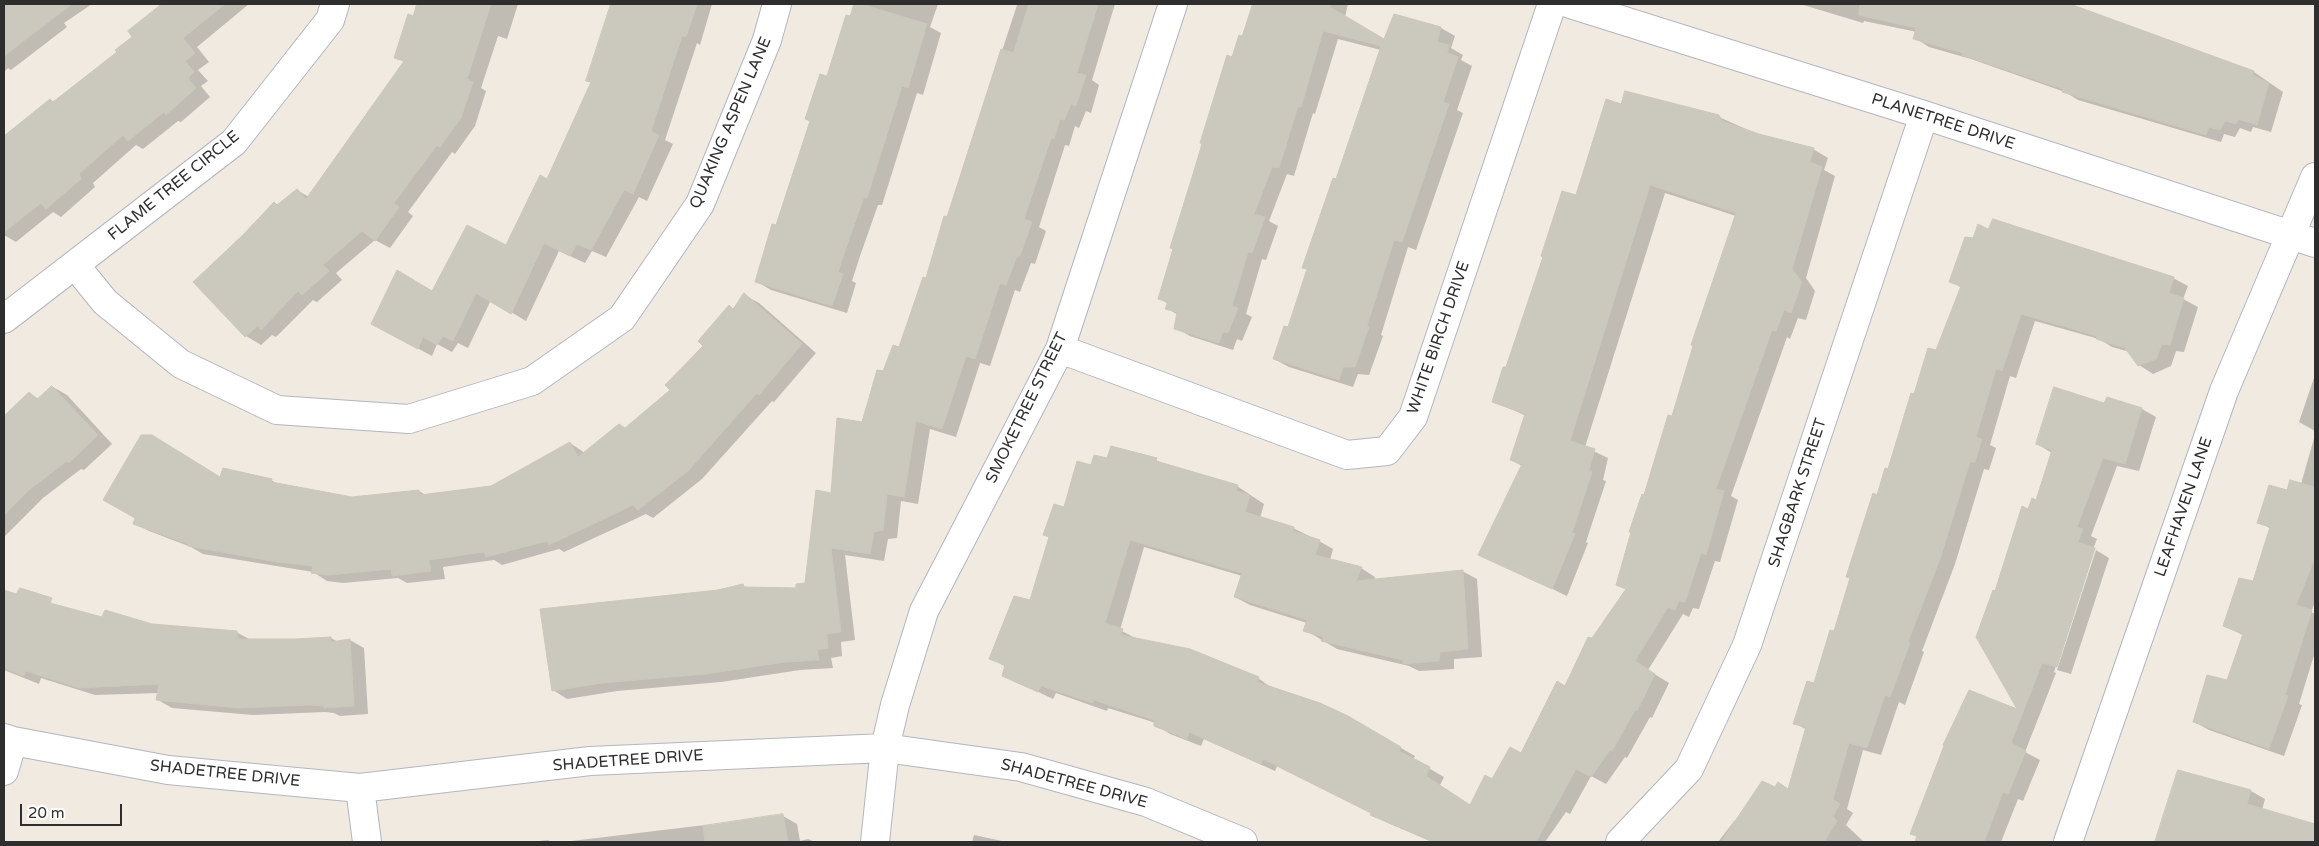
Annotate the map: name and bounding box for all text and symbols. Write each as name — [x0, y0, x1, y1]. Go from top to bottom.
street label: QUAKING ASPEN LANE — [686, 34, 776, 212]
street label: PLANETREE DRIVE — [1869, 90, 2017, 154]
street label: FLAME TREE CIRCLE — [104, 127, 244, 245]
street label: WHITE BIRCH DRIVE — [1404, 259, 1474, 417]
street label: SMOKETREE STREET — [982, 329, 1072, 487]
street label: SHAGBARK STREET — [1765, 416, 1831, 570]
street label: LEAFHAVEN LANE — [2151, 435, 2217, 579]
street label: SHADETREE DRIVE — [552, 746, 704, 776]
street label: SHADETREE DRIVE — [999, 755, 1149, 813]
street label: SHADETREE DRIVE — [149, 757, 301, 791]
scale bar — [22, 794, 125, 826]
text: 20 m — [28, 804, 65, 822]

